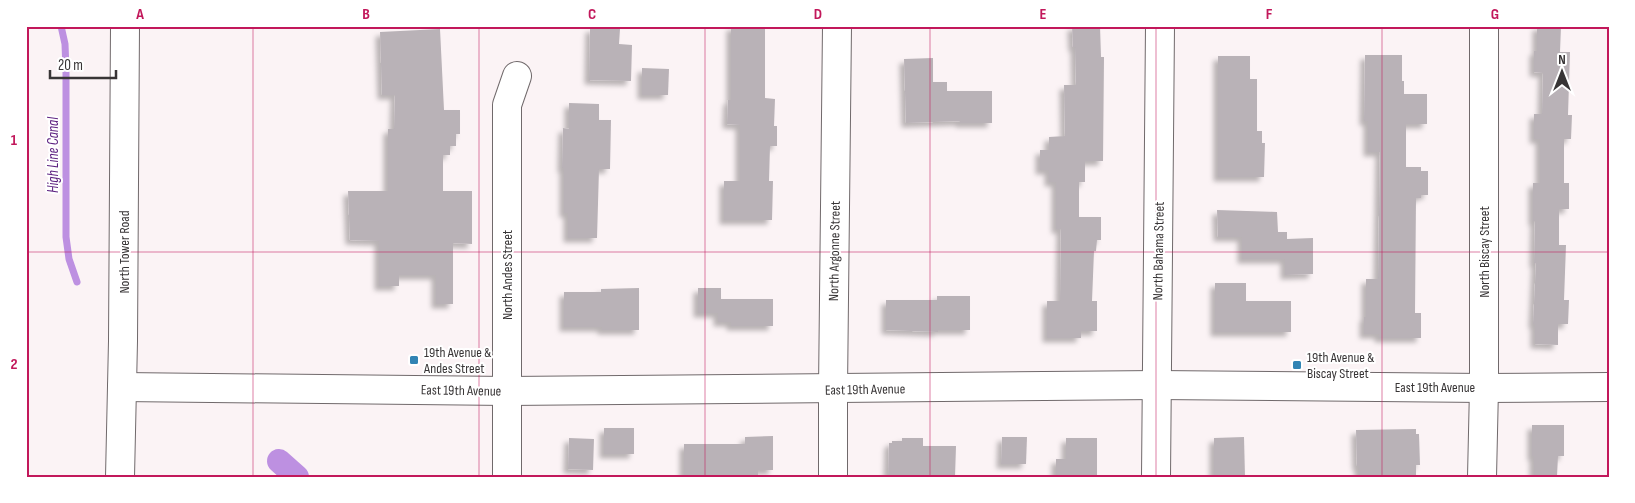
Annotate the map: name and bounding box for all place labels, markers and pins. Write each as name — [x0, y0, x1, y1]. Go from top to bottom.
place label: 19th Avenue & Andes Street — [423, 344, 491, 377]
place label: 19th Avenue & Biscay Street — [1307, 349, 1374, 382]
marker: 19th Avenue & Andes Street — [408, 354, 420, 366]
marker: 19th Avenue & Biscay Street — [1291, 359, 1303, 371]

